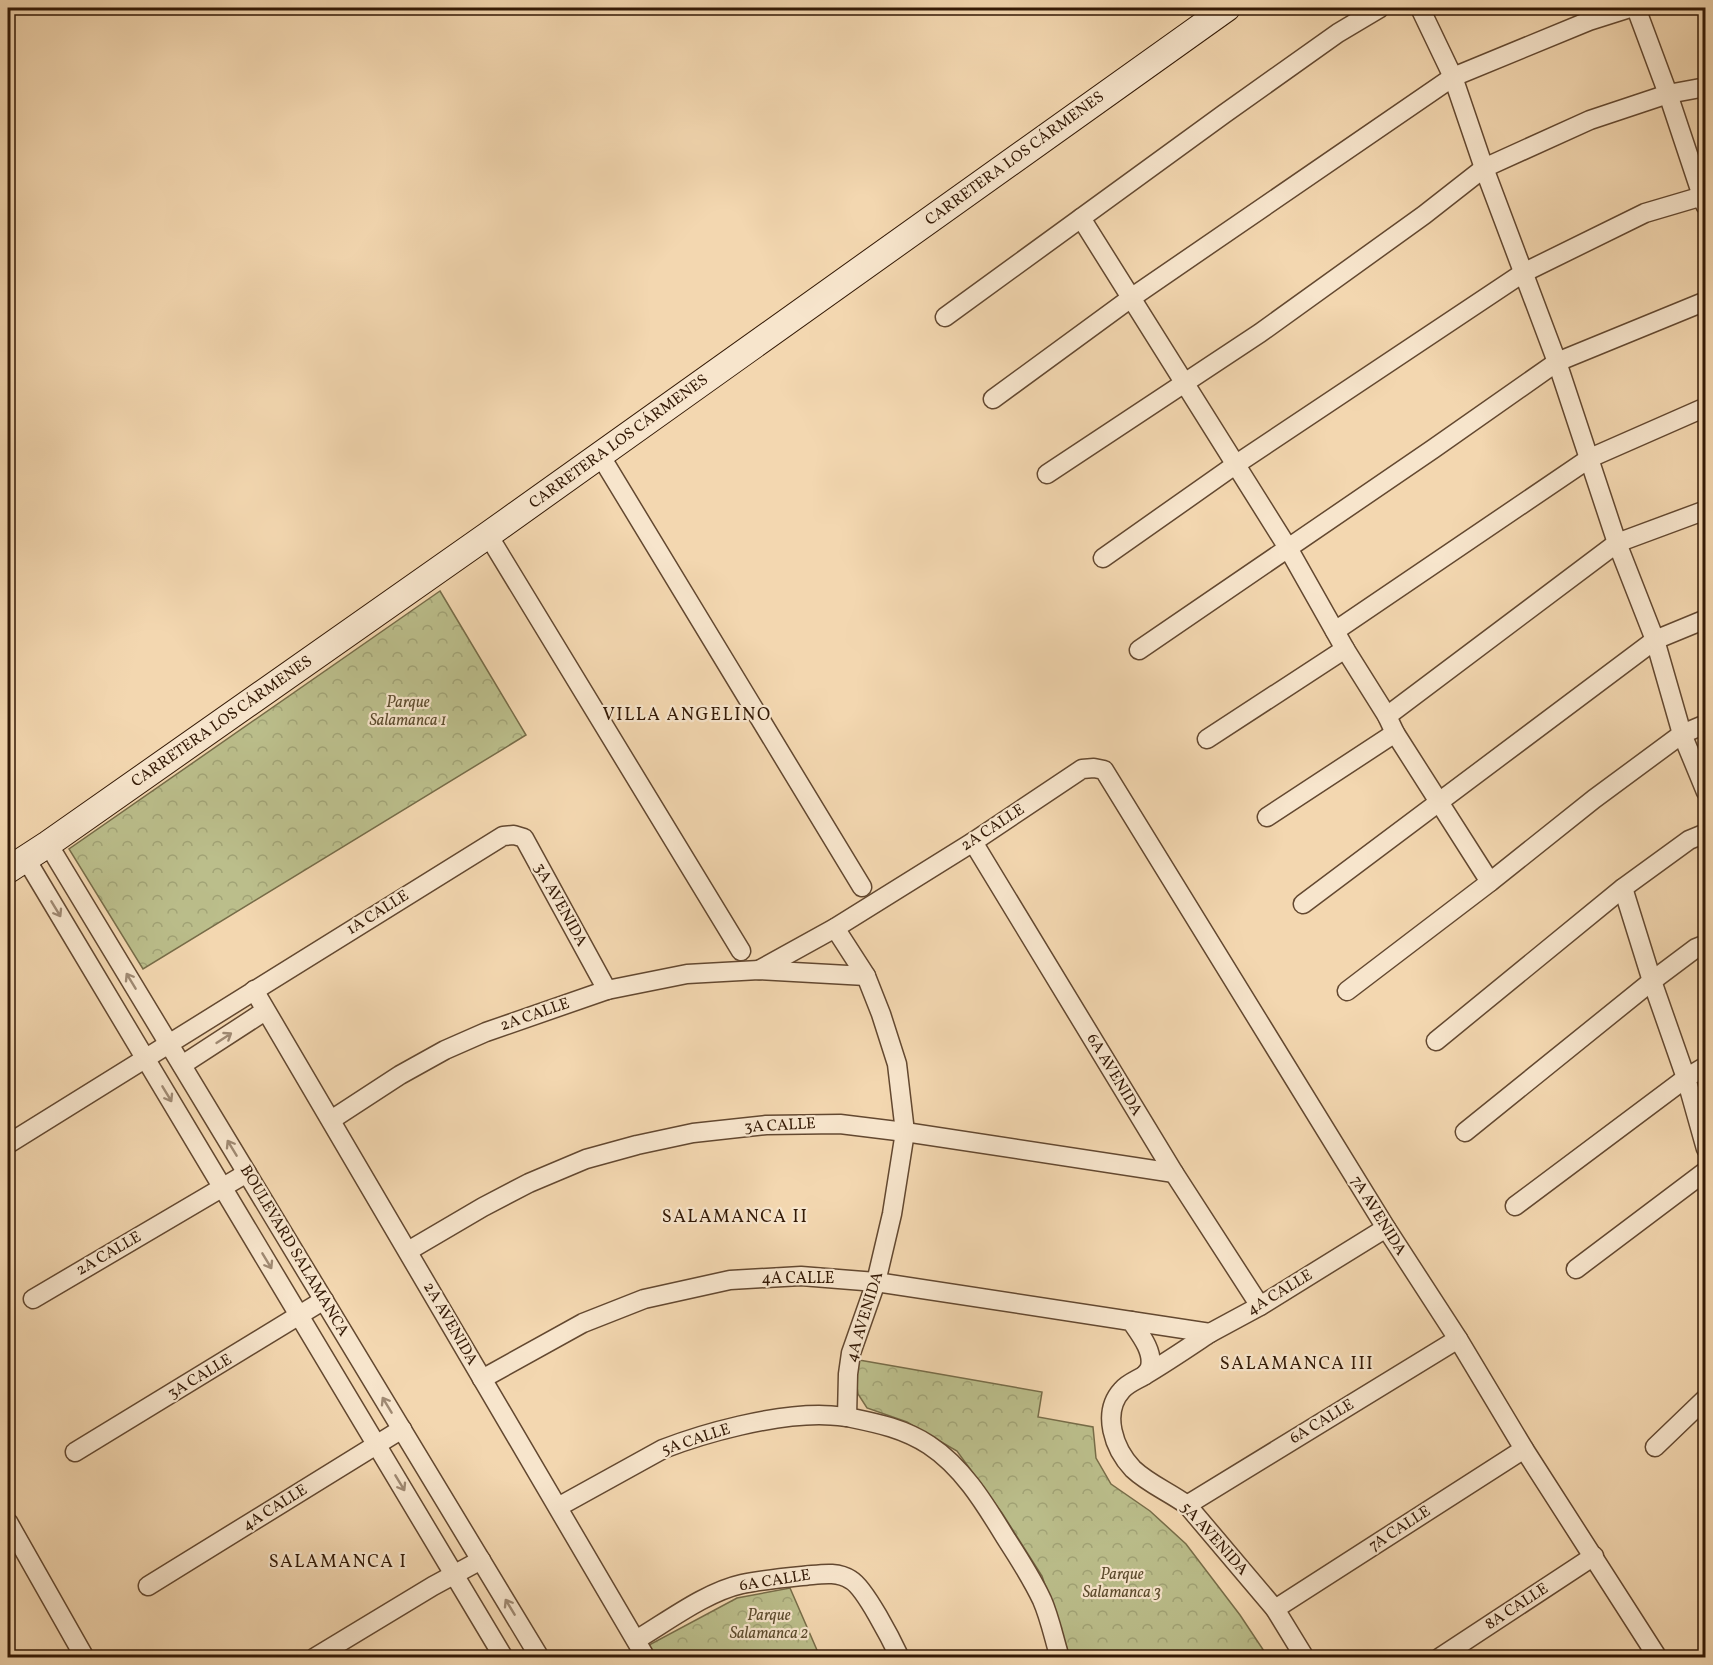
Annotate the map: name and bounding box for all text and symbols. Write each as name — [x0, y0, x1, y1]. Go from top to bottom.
street label: CARRETERA LOS CÁRMENES — [921, 87, 1109, 231]
street label: CARRETERA LOS CÁRMENES — [525, 370, 713, 514]
street label: CARRETERA LOS CÁRMENES — [127, 651, 317, 793]
park label: Parque Salamanca 1 — [370, 692, 446, 732]
district label: VILLA ANGELINO — [602, 703, 772, 728]
street label: 2A CALLE — [957, 799, 1029, 857]
street label: 3A AVENIDA — [528, 859, 592, 951]
street label: 1A CALLE — [343, 885, 413, 941]
one-way arrow — [50, 900, 62, 917]
one-way arrow — [124, 973, 136, 990]
street label: 2A CALLE — [497, 993, 573, 1037]
street label: 6A AVENIDA — [1081, 1030, 1147, 1120]
one-way arrow — [215, 1032, 231, 1044]
one-way arrow — [161, 1085, 173, 1102]
street label: 3A CALLE — [744, 1113, 816, 1139]
one-way arrow — [225, 1140, 237, 1157]
street label: BOULEVARD SALAMANCA — [234, 1161, 354, 1341]
street label: 7A AVENIDA — [1345, 1172, 1411, 1260]
district label: SALAMANCA II — [662, 1205, 808, 1230]
street label: 2A CALLE — [72, 1226, 146, 1282]
one-way arrow — [262, 1252, 274, 1269]
street label: 4A CALLE — [1243, 1265, 1317, 1321]
street label: 4A CALLE — [762, 1268, 834, 1290]
street label: 4A AVENIDA — [841, 1269, 889, 1365]
street label: 2A AVENIDA — [417, 1278, 483, 1370]
street label: 3A CALLE — [164, 1349, 236, 1405]
district label: SALAMANCA III — [1220, 1352, 1374, 1377]
street label: 6A CALLE — [1286, 1394, 1358, 1450]
one-way arrow — [381, 1397, 393, 1414]
street label: 5A CALLE — [659, 1419, 733, 1461]
one-way arrow — [394, 1474, 406, 1491]
street label: 4A CALLE — [238, 1479, 312, 1537]
street label: 5A AVENIDA — [1175, 1498, 1253, 1580]
street label: 7A CALLE — [1365, 1501, 1435, 1557]
district label: SALAMANCA I — [269, 1550, 407, 1575]
park label: Parque Salamanca 3 — [1083, 1564, 1162, 1604]
street label: 6A CALLE — [738, 1565, 812, 1597]
street label: 8A CALLE — [1481, 1578, 1553, 1636]
one-way arrow — [503, 1599, 515, 1616]
park label: Parque Salamanca 2 — [730, 1605, 809, 1645]

